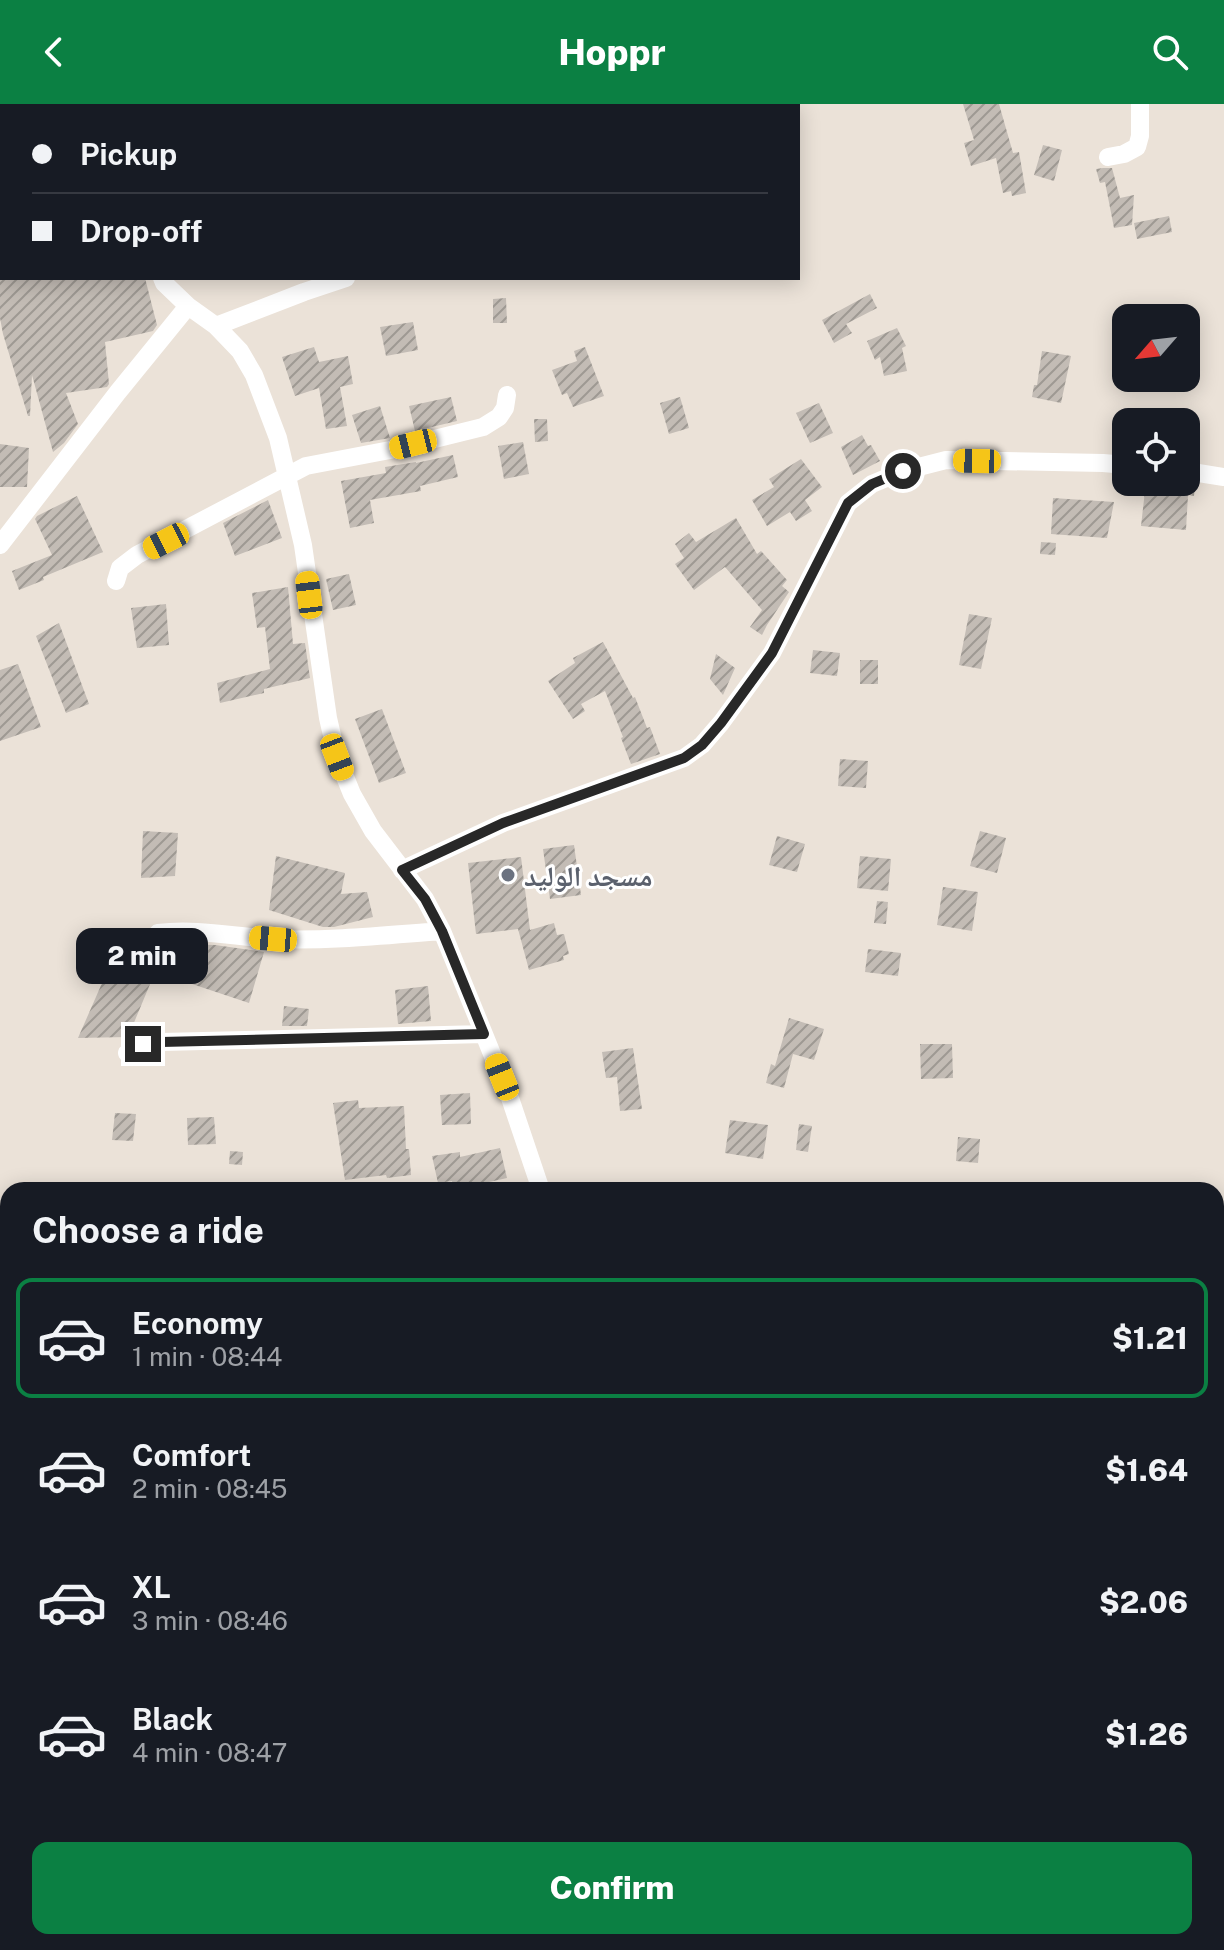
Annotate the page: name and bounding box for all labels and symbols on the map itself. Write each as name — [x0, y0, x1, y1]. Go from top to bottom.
north arrow — [1112, 304, 1200, 392]
car — [387, 427, 439, 461]
car — [953, 449, 1001, 473]
route start — [885, 453, 921, 489]
car — [139, 519, 193, 563]
car — [294, 570, 324, 620]
car — [317, 730, 357, 784]
place label: مسجد الوليد — [524, 859, 652, 892]
marker: مسجد الوليد — [499, 866, 517, 884]
car — [248, 925, 298, 953]
callout: 2 min — [77, 928, 209, 984]
route end — [125, 1026, 161, 1062]
car — [482, 1050, 522, 1104]

